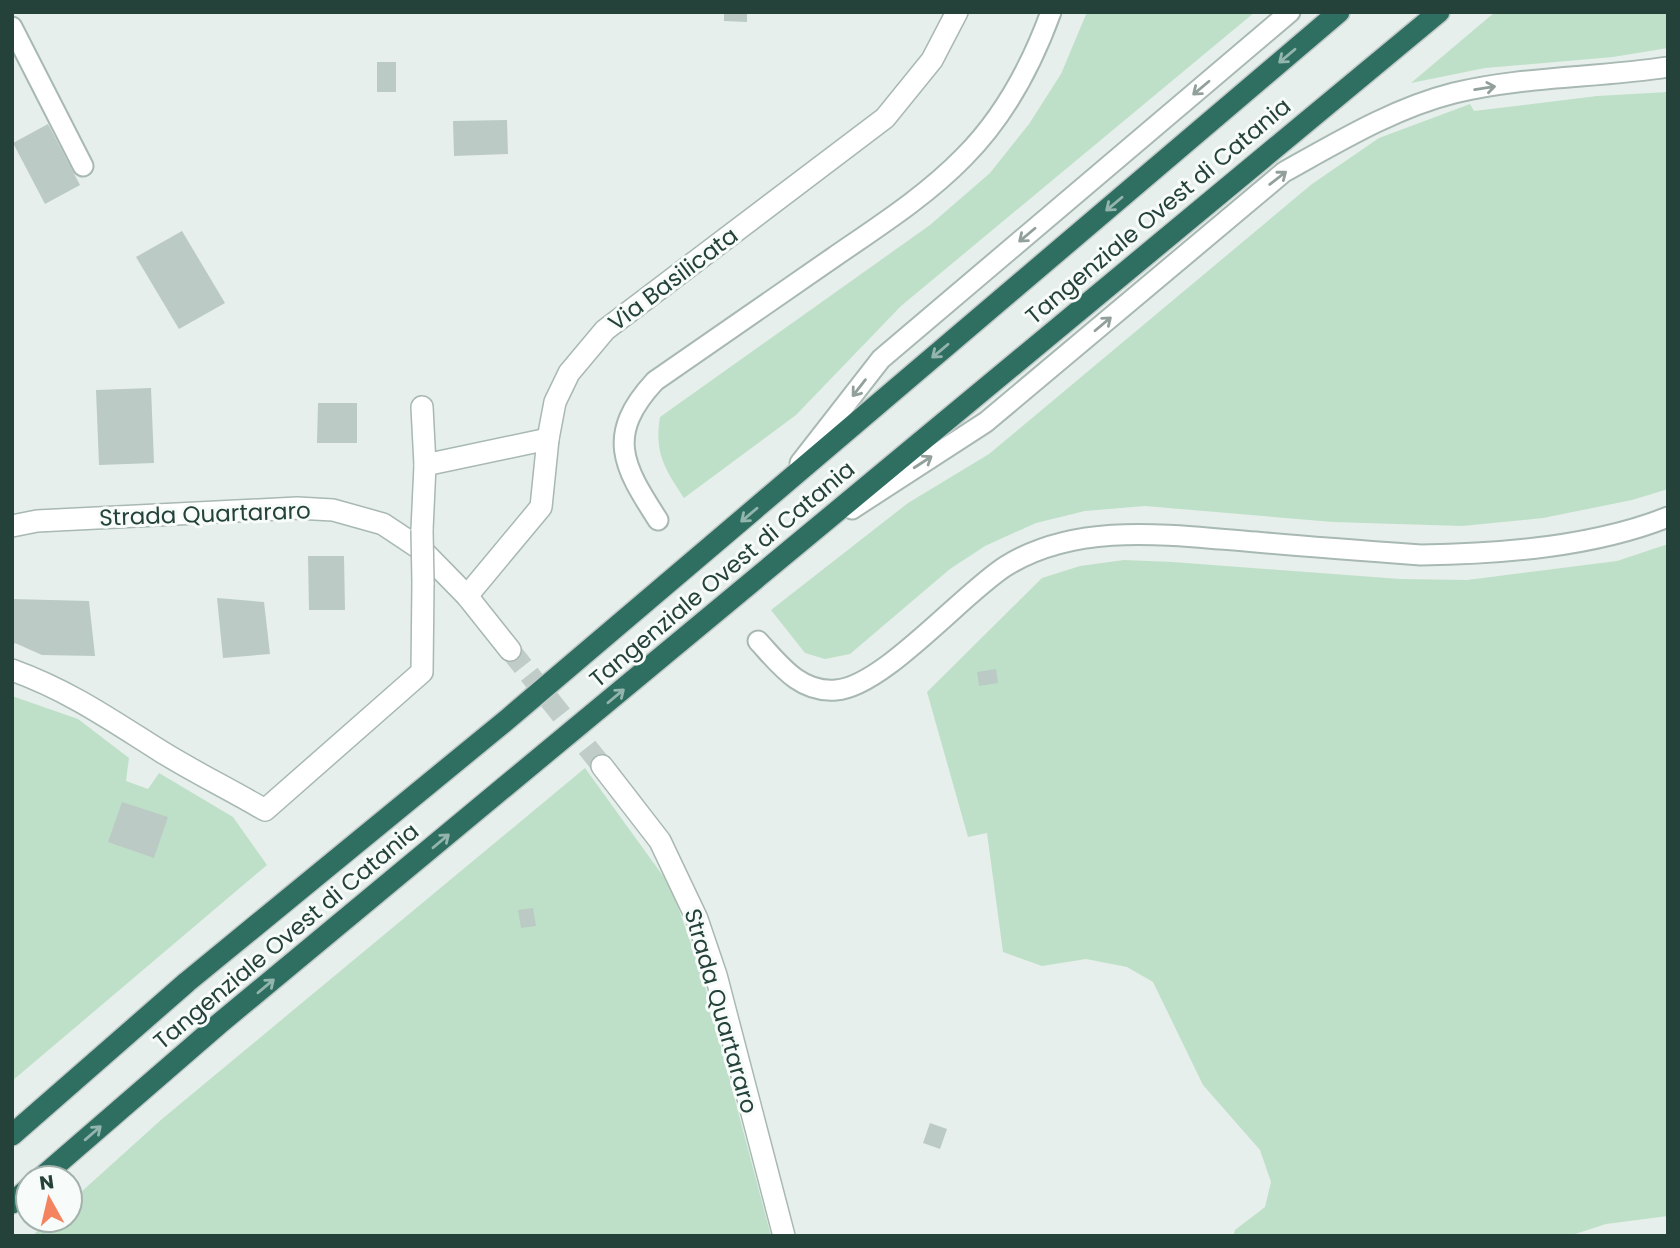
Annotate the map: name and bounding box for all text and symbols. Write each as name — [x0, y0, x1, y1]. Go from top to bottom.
one-way arrow — [1278, 48, 1296, 64]
one-way arrow — [1192, 80, 1210, 96]
one-way arrow — [1473, 82, 1496, 95]
street label: Tangenziale Ovest di Catania — [1019, 90, 1297, 332]
one-way arrow — [1268, 171, 1287, 186]
one-way arrow — [1105, 196, 1123, 212]
street label: Via Basilicata — [601, 220, 745, 338]
one-way arrow — [1018, 227, 1036, 243]
one-way arrow — [1094, 316, 1112, 332]
one-way arrow — [932, 343, 950, 359]
one-way arrow — [851, 378, 867, 396]
street label: Tangenziale Ovest di Catania — [583, 453, 861, 695]
one-way arrow — [913, 455, 933, 469]
street label: Strada Quartararo — [99, 494, 311, 534]
one-way arrow — [740, 507, 758, 523]
one-way arrow — [607, 688, 625, 704]
street label: Tangenziale Ovest di Catania — [147, 815, 425, 1057]
one-way arrow — [432, 833, 450, 849]
street label: Strada Quartararo — [676, 905, 766, 1117]
one-way arrow — [256, 978, 274, 994]
one-way arrow — [83, 1125, 101, 1141]
north arrow — [14, 1164, 84, 1234]
text: N — [38, 1168, 56, 1197]

